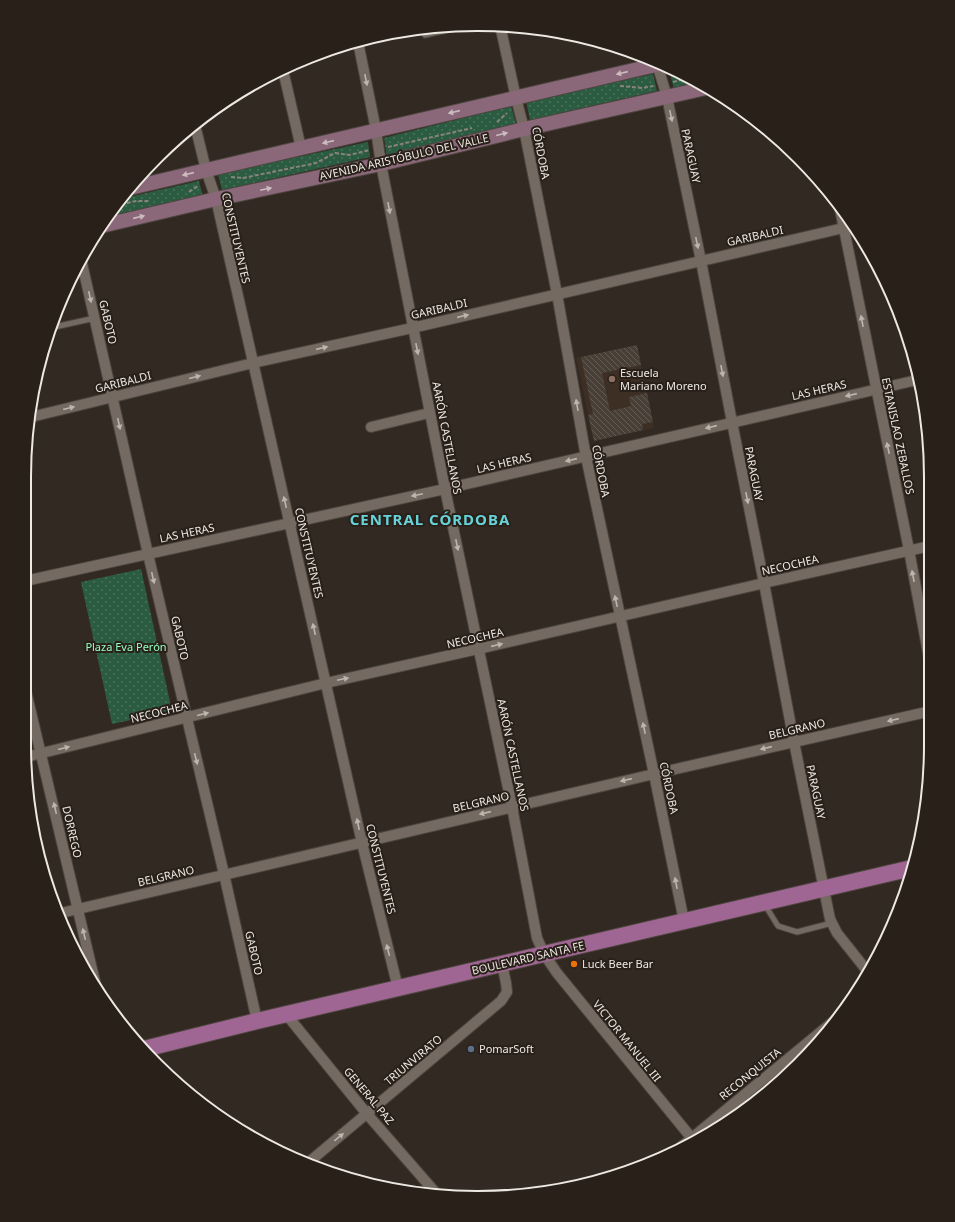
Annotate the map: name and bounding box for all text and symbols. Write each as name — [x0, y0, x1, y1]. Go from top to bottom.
one-way arrow — [616, 70, 628, 76]
one-way arrow — [363, 74, 369, 86]
one-way arrow — [448, 109, 460, 115]
one-way arrow — [668, 110, 674, 122]
street label: CÓRDOBA — [529, 125, 554, 181]
street label: PARAGUAY — [678, 127, 705, 185]
street label: AVENIDA ARISTÓBULO DEL VALLE — [318, 130, 490, 183]
one-way arrow — [496, 131, 508, 137]
one-way arrow — [322, 139, 334, 145]
one-way arrow — [181, 172, 194, 178]
one-way arrow — [260, 185, 272, 191]
street label: CONSTITUYENTES — [219, 191, 254, 285]
one-way arrow — [387, 202, 393, 214]
one-way arrow — [133, 213, 145, 219]
street label: GARIBALDI — [725, 222, 785, 249]
one-way arrow — [695, 237, 701, 249]
one-way arrow — [87, 291, 93, 303]
street label: GARIBALDI — [409, 295, 469, 322]
street label: GABOTO — [96, 298, 121, 345]
one-way arrow — [457, 313, 469, 319]
one-way arrow — [859, 315, 865, 327]
one-way arrow — [414, 343, 420, 355]
one-way arrow — [316, 344, 328, 350]
place label: Escuela Mariano Moreno — [620, 365, 707, 393]
one-way arrow — [719, 365, 725, 377]
street label: GARIBALDI — [93, 367, 153, 396]
one-way arrow — [190, 374, 202, 380]
marker: Escuela Mariano Moreno — [607, 374, 617, 384]
street label: LAS HERAS — [790, 376, 848, 403]
street label: ESTANISLAO ZEBALLOS — [879, 376, 918, 496]
street label: AARÓN CASTELLANOS — [429, 380, 466, 496]
one-way arrow — [845, 392, 857, 398]
one-way arrow — [573, 399, 579, 411]
one-way arrow — [63, 404, 75, 410]
one-way arrow — [116, 418, 122, 430]
one-way arrow — [705, 425, 717, 431]
one-way arrow — [884, 442, 890, 454]
street label: CÓRDOBA — [589, 443, 614, 499]
street label: PARAGUAY — [742, 445, 767, 503]
street label: LAS HERAS — [475, 449, 533, 476]
one-way arrow — [565, 458, 577, 464]
one-way arrow — [745, 492, 751, 504]
one-way arrow — [411, 493, 423, 499]
one-way arrow — [281, 496, 287, 508]
street label: CONSTITUYENTES — [292, 506, 327, 600]
district label: CENTRAL CÓRDOBA — [350, 509, 510, 529]
street label: LAS HERAS — [158, 519, 216, 546]
one-way arrow — [454, 539, 460, 551]
street label: NECOCHEA — [760, 550, 821, 578]
one-way arrow — [910, 570, 916, 582]
one-way arrow — [151, 572, 157, 584]
one-way arrow — [613, 595, 619, 607]
street label: GABOTO — [168, 614, 193, 661]
one-way arrow — [310, 623, 316, 635]
street label: NECOCHEA — [445, 623, 506, 651]
park label: Plaza Eva Perón — [85, 639, 167, 654]
one-way arrow — [491, 641, 504, 647]
one-way arrow — [337, 676, 349, 682]
street label: NECOCHEA — [129, 697, 190, 726]
street label: AARÓN CASTELLANOS — [494, 697, 533, 812]
one-way arrow — [198, 711, 210, 717]
street label: BELGRANO — [767, 715, 827, 742]
one-way arrow — [887, 717, 899, 723]
one-way arrow — [640, 722, 646, 735]
one-way arrow — [58, 745, 70, 751]
one-way arrow — [760, 746, 772, 752]
one-way arrow — [194, 753, 200, 765]
street label: CÓRDOBA — [657, 760, 683, 816]
street label: PARAGUAY — [803, 763, 830, 821]
one-way arrow — [619, 778, 632, 784]
street label: BELGRANO — [451, 788, 511, 815]
one-way arrow — [51, 802, 57, 814]
street label: DORREGO — [59, 804, 86, 859]
one-way arrow — [479, 811, 492, 817]
one-way arrow — [354, 818, 360, 830]
street label: CONSTITUYENTES — [363, 822, 400, 916]
street label: BELGRANO — [136, 862, 196, 889]
one-way arrow — [673, 877, 679, 889]
one-way arrow — [81, 928, 87, 941]
street label: GABOTO — [242, 929, 267, 976]
street label: BOULEVARD SANTA FE — [470, 937, 586, 978]
one-way arrow — [385, 944, 391, 956]
place label: Luck Beer Bar — [582, 956, 654, 971]
marker: Luck Beer Bar — [569, 959, 579, 969]
street label: VICTOR MANUEL III — [590, 997, 665, 1085]
street label: TRIUNVIRATO — [381, 1031, 445, 1088]
place label: PomarSoft — [479, 1041, 534, 1056]
street label: RECONQUISTA — [716, 1043, 784, 1103]
marker: PomarSoft — [466, 1044, 476, 1054]
street label: GENERAL PAZ — [341, 1064, 398, 1128]
one-way arrow — [334, 1132, 345, 1141]

